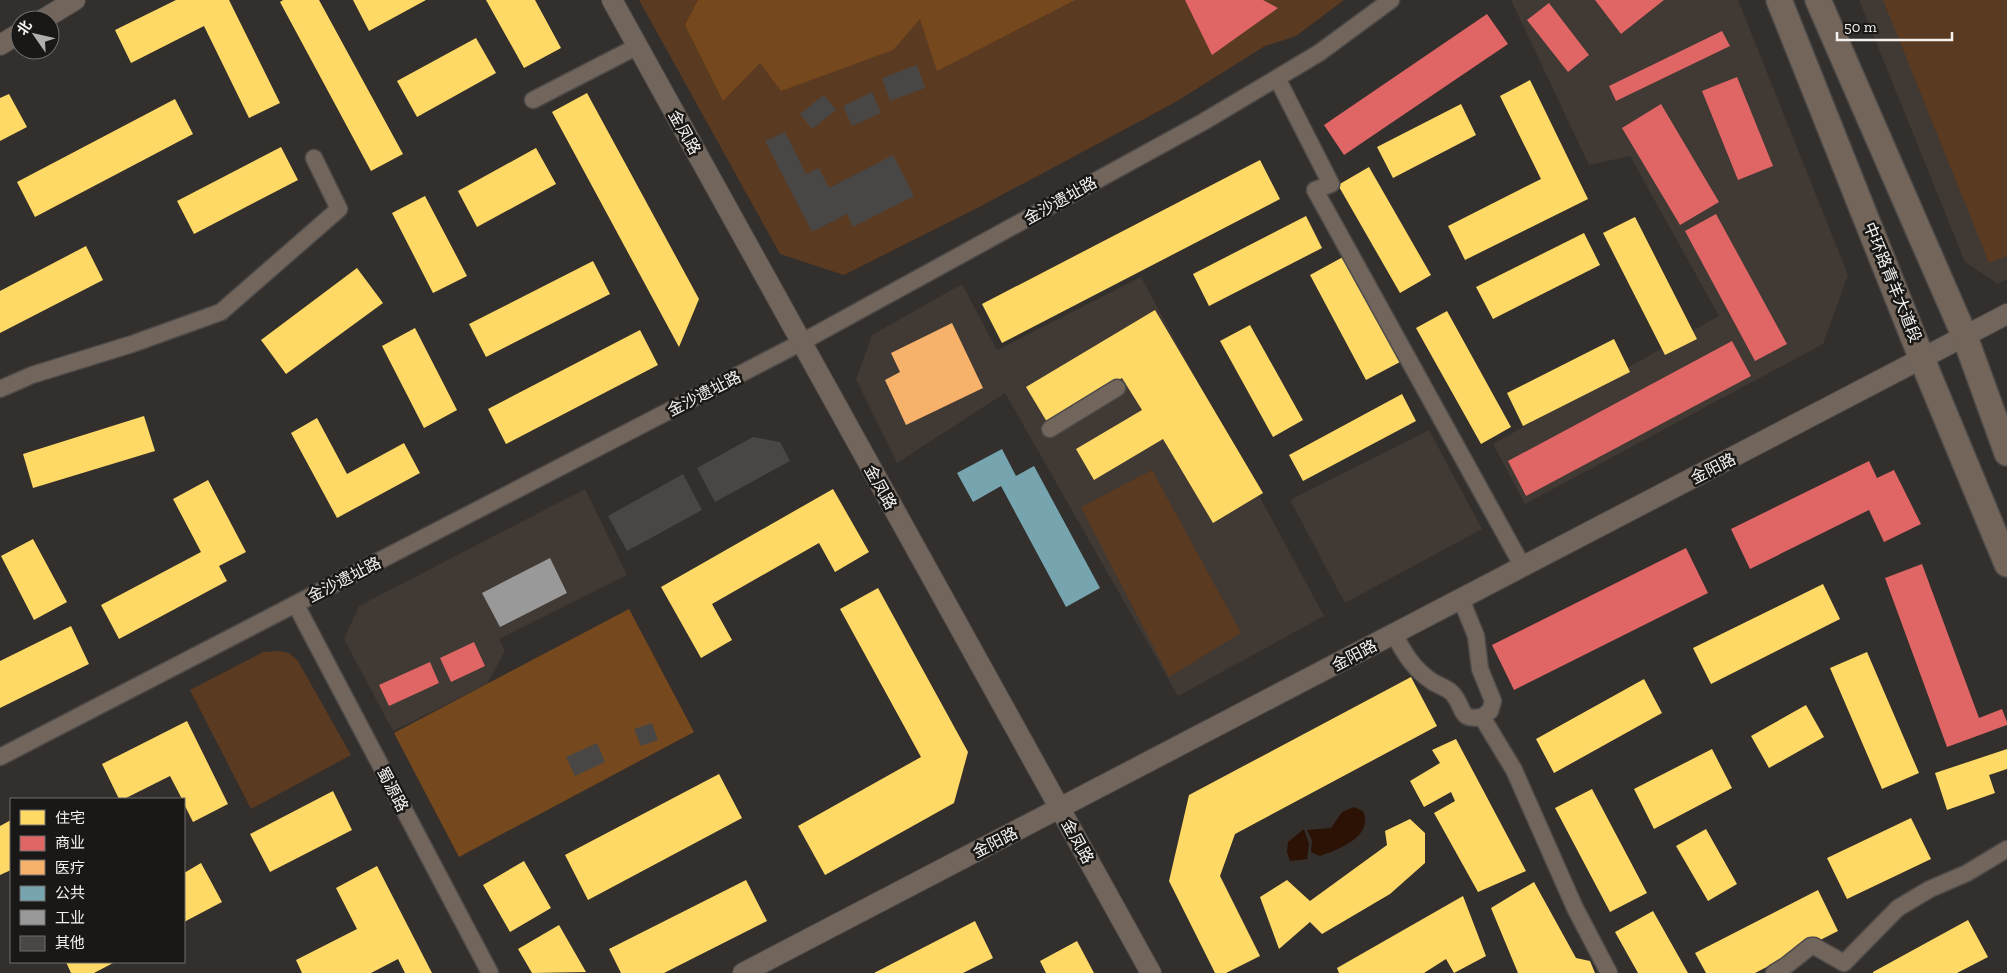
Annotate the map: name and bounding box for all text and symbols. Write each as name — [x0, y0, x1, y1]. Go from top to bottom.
north arrow — [10, 10, 60, 60]
scale bar — [1837, 10, 1952, 42]
text: 北 — [14, 17, 36, 39]
text: 50 m — [1844, 18, 1877, 36]
street label: 金凤路 — [665, 107, 705, 158]
street label: 金沙遗址路 — [1021, 173, 1100, 228]
street label: 中环路青羊大道段 — [1860, 219, 1925, 345]
street label: 金沙遗址路 — [664, 367, 744, 420]
street label: 金阳路 — [1688, 449, 1739, 488]
street label: 金凤路 — [861, 462, 901, 513]
street label: 金沙遗址路 — [304, 553, 384, 606]
street label: 金阳路 — [1329, 636, 1380, 675]
street label: 蜀源路 — [373, 764, 412, 815]
legend — [10, 798, 185, 963]
text: 住宅 — [55, 809, 85, 827]
street label: 金凤路 — [1058, 816, 1098, 867]
street label: 金阳路 — [970, 823, 1021, 862]
text: 商业 — [55, 834, 85, 852]
text: 医疗 — [55, 859, 85, 877]
text: 公共 — [55, 884, 85, 902]
text: 工业 — [55, 909, 85, 927]
text: 其他 — [55, 934, 85, 952]

